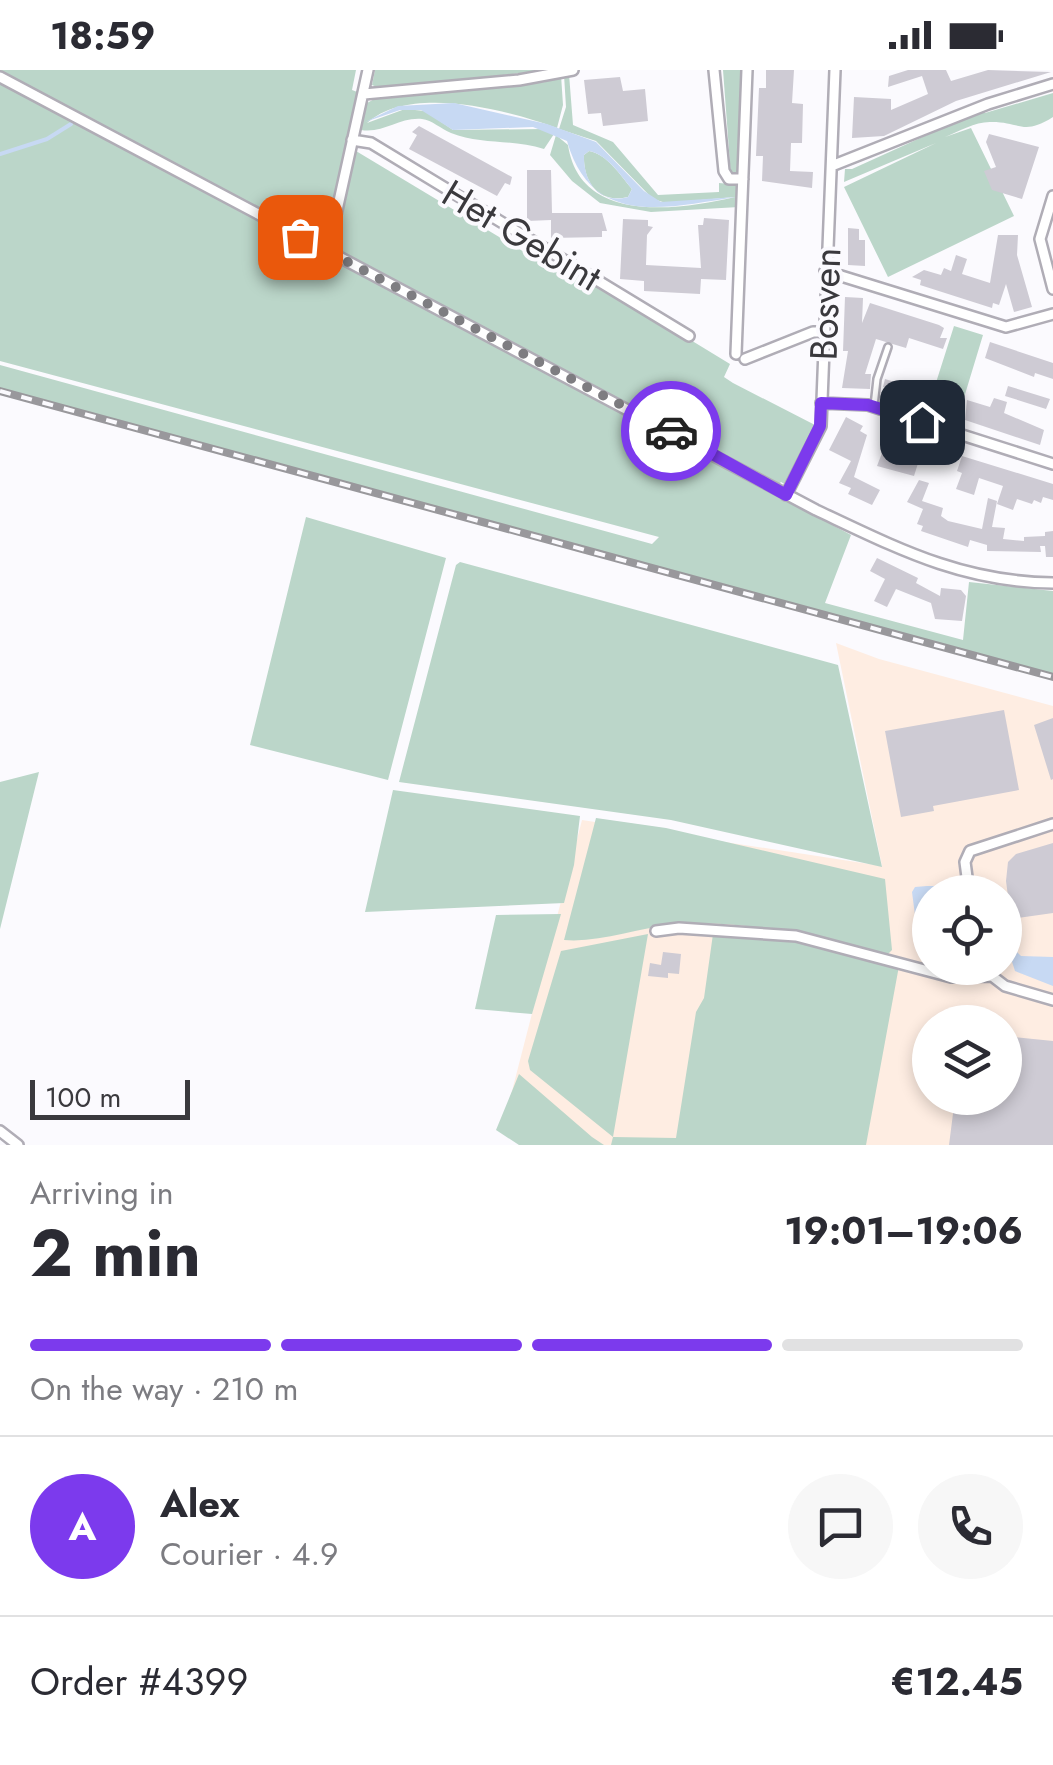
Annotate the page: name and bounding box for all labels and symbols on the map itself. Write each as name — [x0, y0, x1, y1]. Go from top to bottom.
street label: Het Gebint — [432, 166, 612, 304]
pin — [258, 195, 343, 280]
street label: Bosven — [796, 247, 854, 361]
pin — [880, 380, 965, 465]
courier — [621, 381, 721, 481]
scale bar — [30, 1075, 190, 1120]

